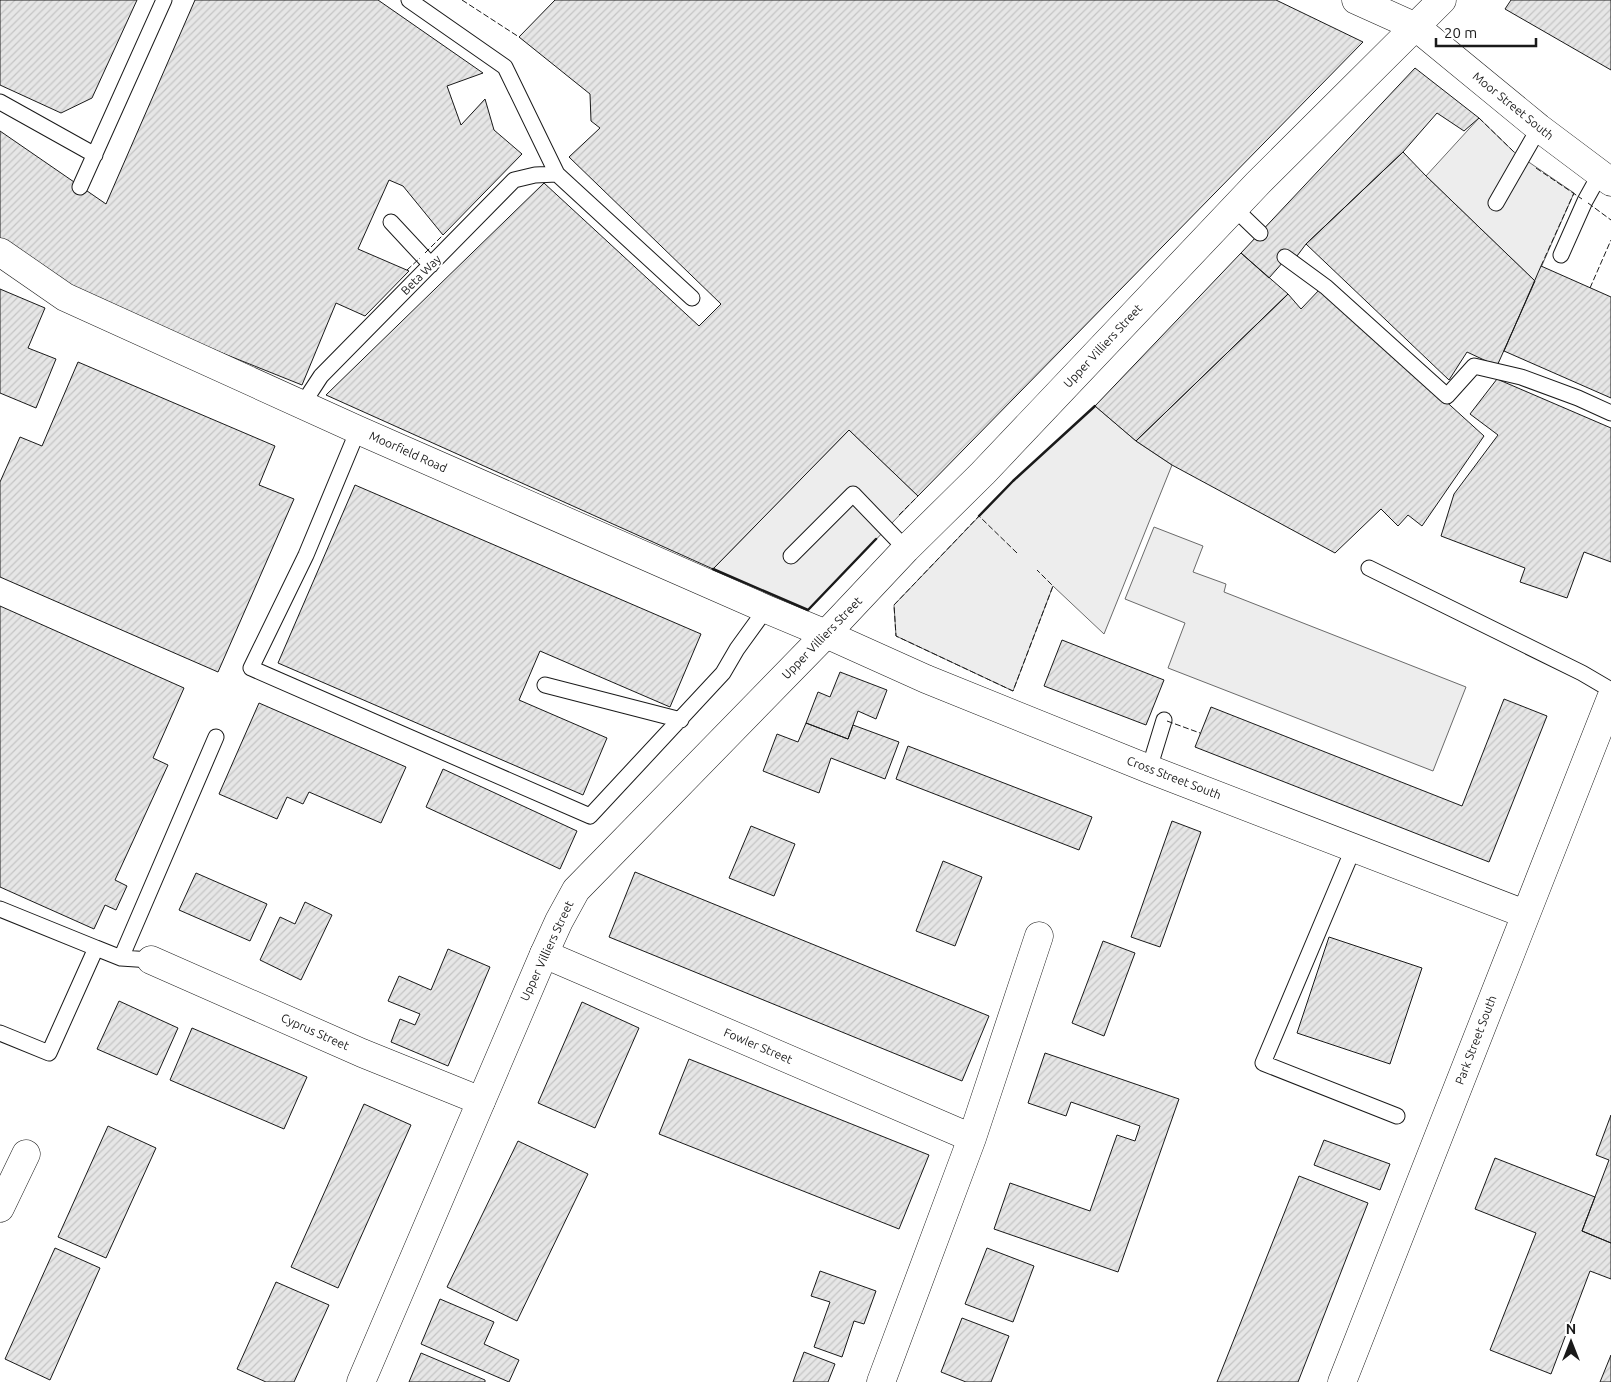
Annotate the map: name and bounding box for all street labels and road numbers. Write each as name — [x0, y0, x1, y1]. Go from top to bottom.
street label: Moor Street South — [1470, 69, 1556, 142]
street label: Beta Way — [398, 252, 443, 297]
street label: Upper Villiers Street — [1061, 301, 1145, 390]
street label: Moorfield Road — [367, 429, 449, 475]
street label: Upper Villiers Street — [779, 594, 864, 681]
street label: Cross Street South — [1125, 754, 1223, 802]
street label: Upper Villiers Street — [518, 898, 576, 1003]
street label: Park Street South — [1453, 993, 1499, 1086]
street label: Cyprus Street — [279, 1011, 351, 1052]
street label: Fowler Street — [722, 1025, 795, 1066]

